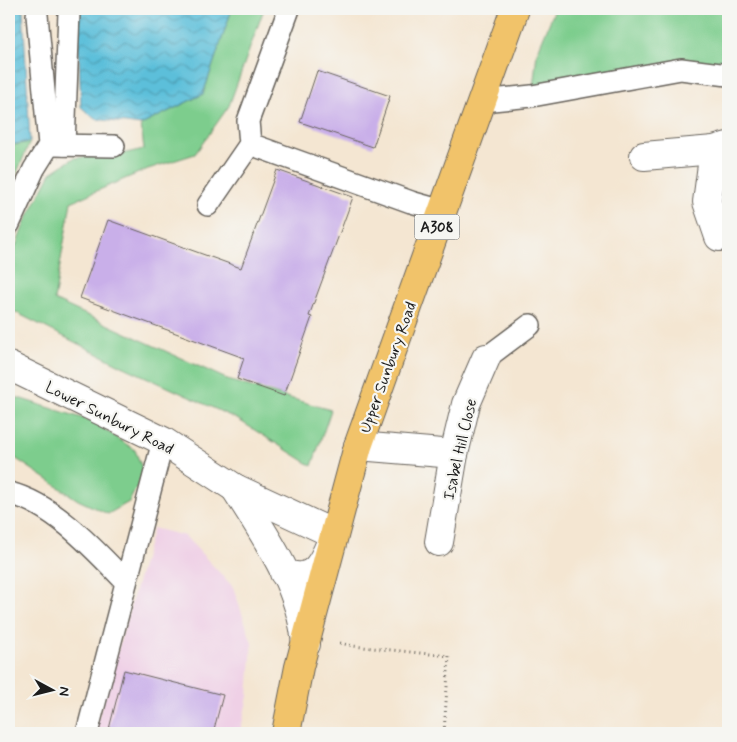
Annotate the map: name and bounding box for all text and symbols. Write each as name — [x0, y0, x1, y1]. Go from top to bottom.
road number: A308 — [414, 214, 460, 240]
street label: Upper Sunbury Road — [355, 299, 422, 436]
street label: Lower Sunbury Road — [42, 377, 177, 460]
street label: Isabel Hill Close — [439, 397, 482, 502]
north arrow — [28, 664, 78, 714]
text: N — [54, 686, 73, 697]

